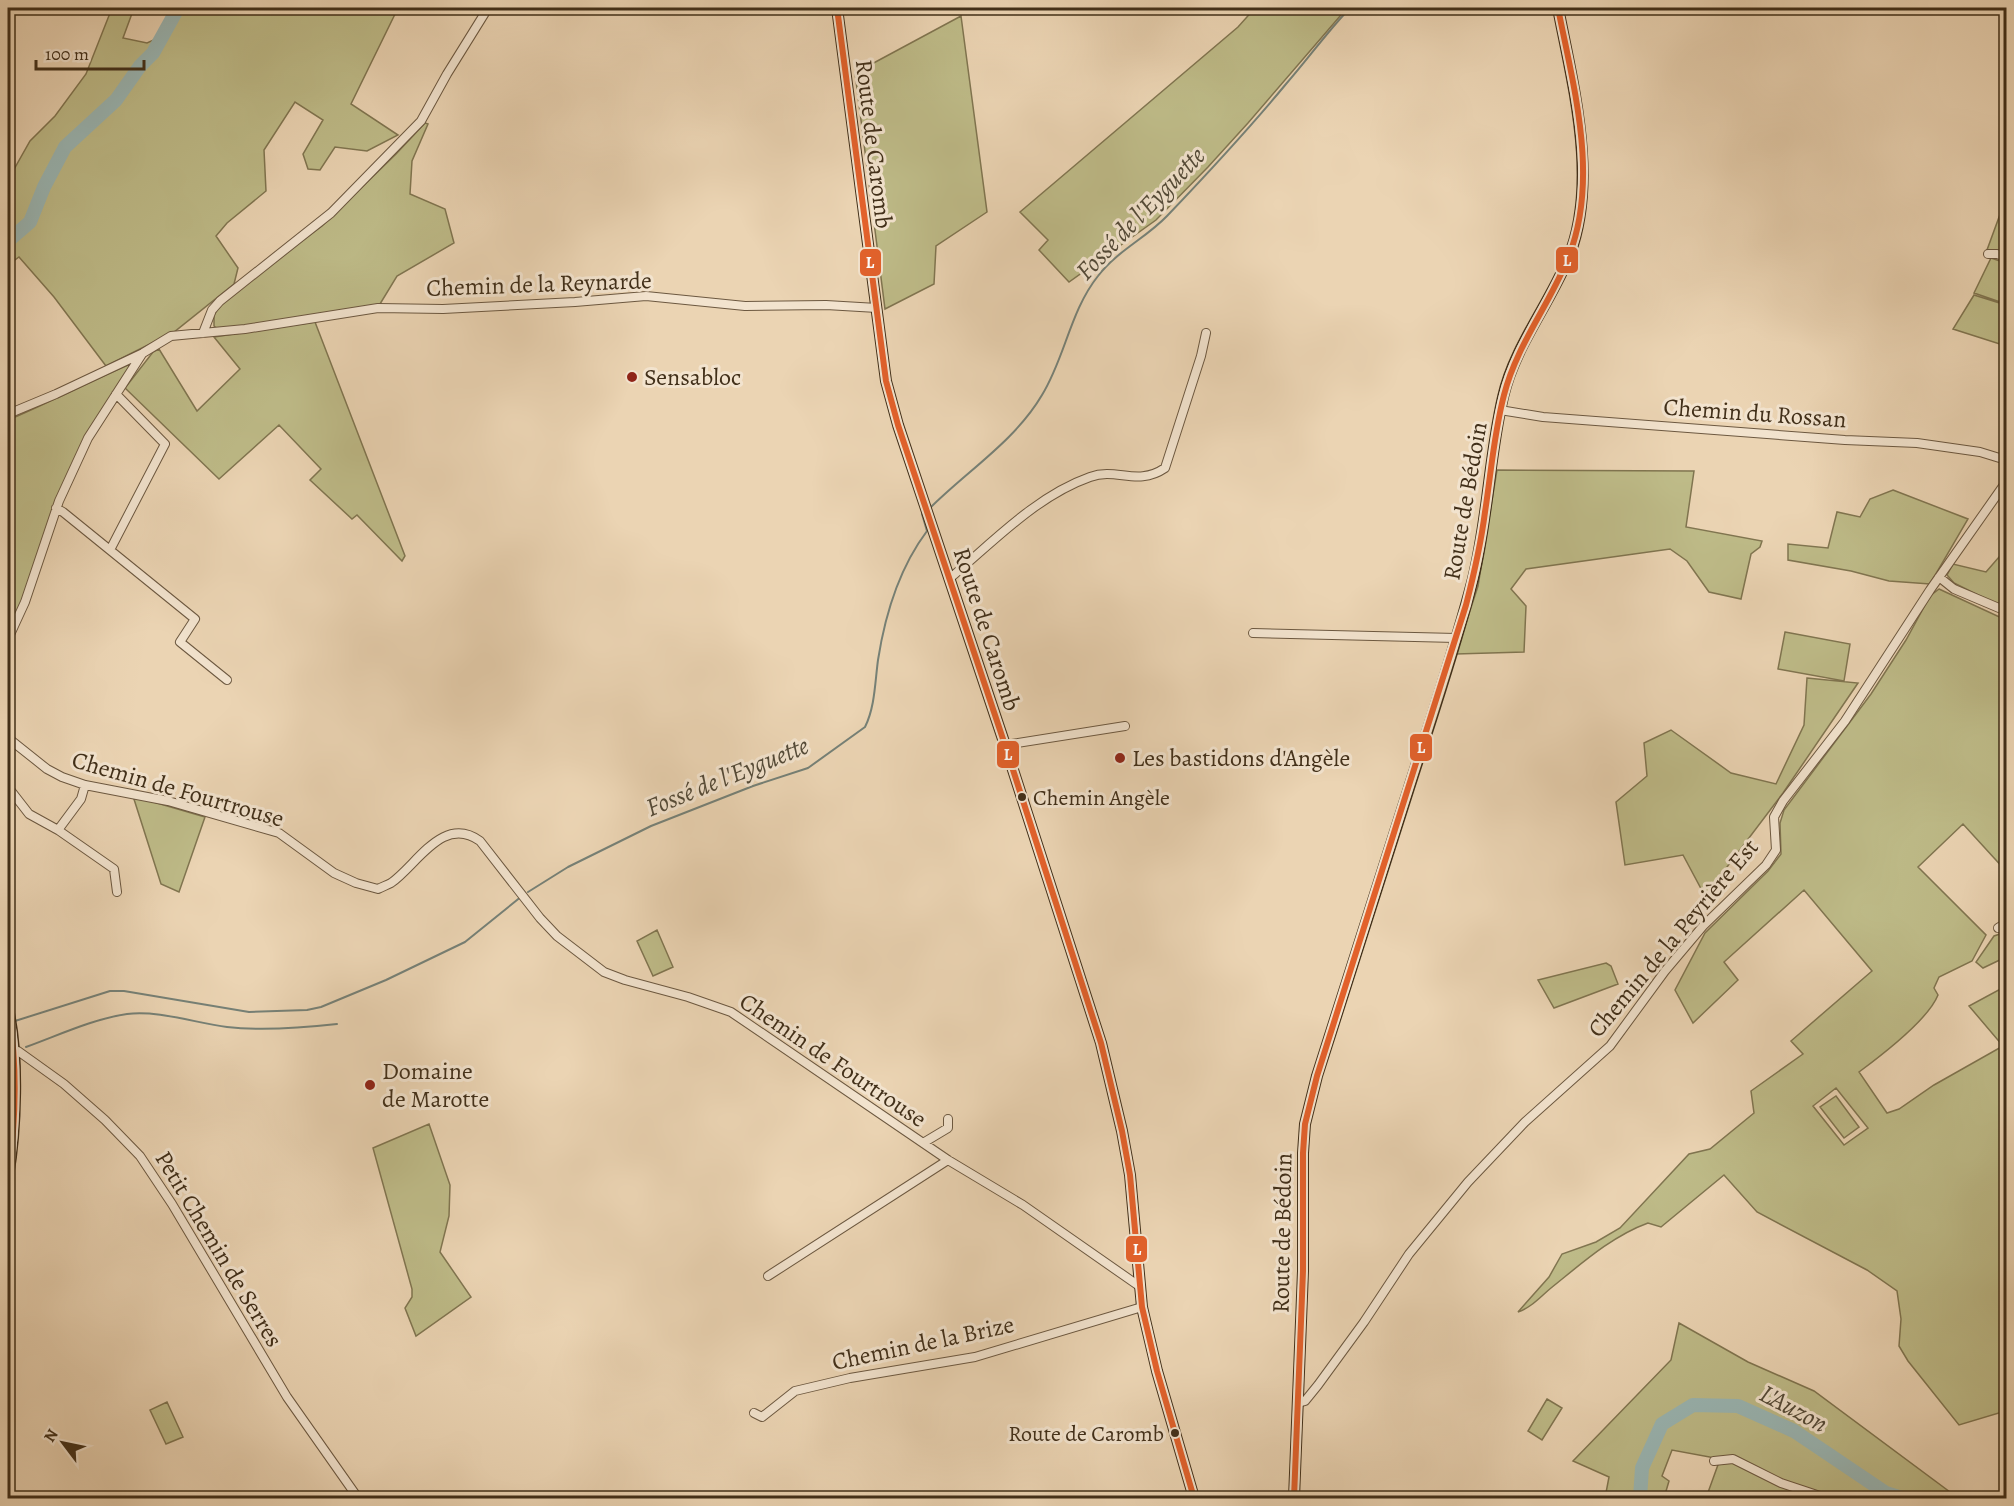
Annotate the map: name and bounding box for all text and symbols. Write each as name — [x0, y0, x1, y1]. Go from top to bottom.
scale bar — [36, 33, 144, 71]
text: 100 m — [45, 42, 89, 66]
street label: Route de Caromb — [848, 58, 900, 230]
water label: Fossé de l'Eyguette — [1068, 139, 1213, 288]
line badge: L — [1555, 246, 1579, 274]
line badge: L — [859, 248, 882, 277]
text: L — [1563, 250, 1572, 272]
text: L — [866, 252, 875, 274]
street label: Chemin de la Reynarde — [426, 264, 652, 304]
place label: Sensabloc — [644, 361, 741, 393]
marker: Sensabloc — [625, 370, 639, 384]
street label: Chemin du Rossan — [1662, 391, 1848, 435]
street label: Route de Bédoin — [1435, 419, 1495, 583]
street label: Route de Caromb — [946, 543, 1028, 715]
water label: Fossé de l'Eyguette — [641, 728, 814, 825]
line badge: L — [1409, 733, 1433, 762]
text: L — [1417, 737, 1426, 759]
line badge: L — [996, 740, 1020, 769]
place label: Les bastidons d'Angèle — [1132, 742, 1350, 774]
street label: Chemin de Fourtrouse — [68, 743, 288, 835]
text: L — [1004, 744, 1013, 766]
marker: Les bastidons d'Angèle — [1113, 751, 1127, 765]
place label: Chemin Angèle — [1033, 783, 1170, 813]
marker: Chemin Angèle — [1016, 791, 1028, 803]
street label: Chemin de la Peyrière Est — [1580, 832, 1766, 1044]
street label: Chemin de Fourtrouse — [733, 985, 933, 1135]
place label: Domaine de Marotte — [382, 1055, 489, 1115]
marker: Domaine de Marotte — [363, 1078, 377, 1092]
street label: Petit Chemin de Serres — [148, 1145, 290, 1353]
street label: Route de Bédoin — [1265, 1153, 1299, 1313]
line badge: L — [1125, 1235, 1148, 1263]
text: L — [1133, 1239, 1142, 1261]
street label: Chemin de la Brize — [829, 1308, 1017, 1378]
water label: L'Auzon — [1754, 1376, 1834, 1441]
north arrow — [33, 1413, 93, 1473]
place label: Route de Caromb — [1008, 1419, 1164, 1449]
text: N — [39, 1425, 64, 1446]
marker: Route de Caromb — [1169, 1427, 1181, 1439]

